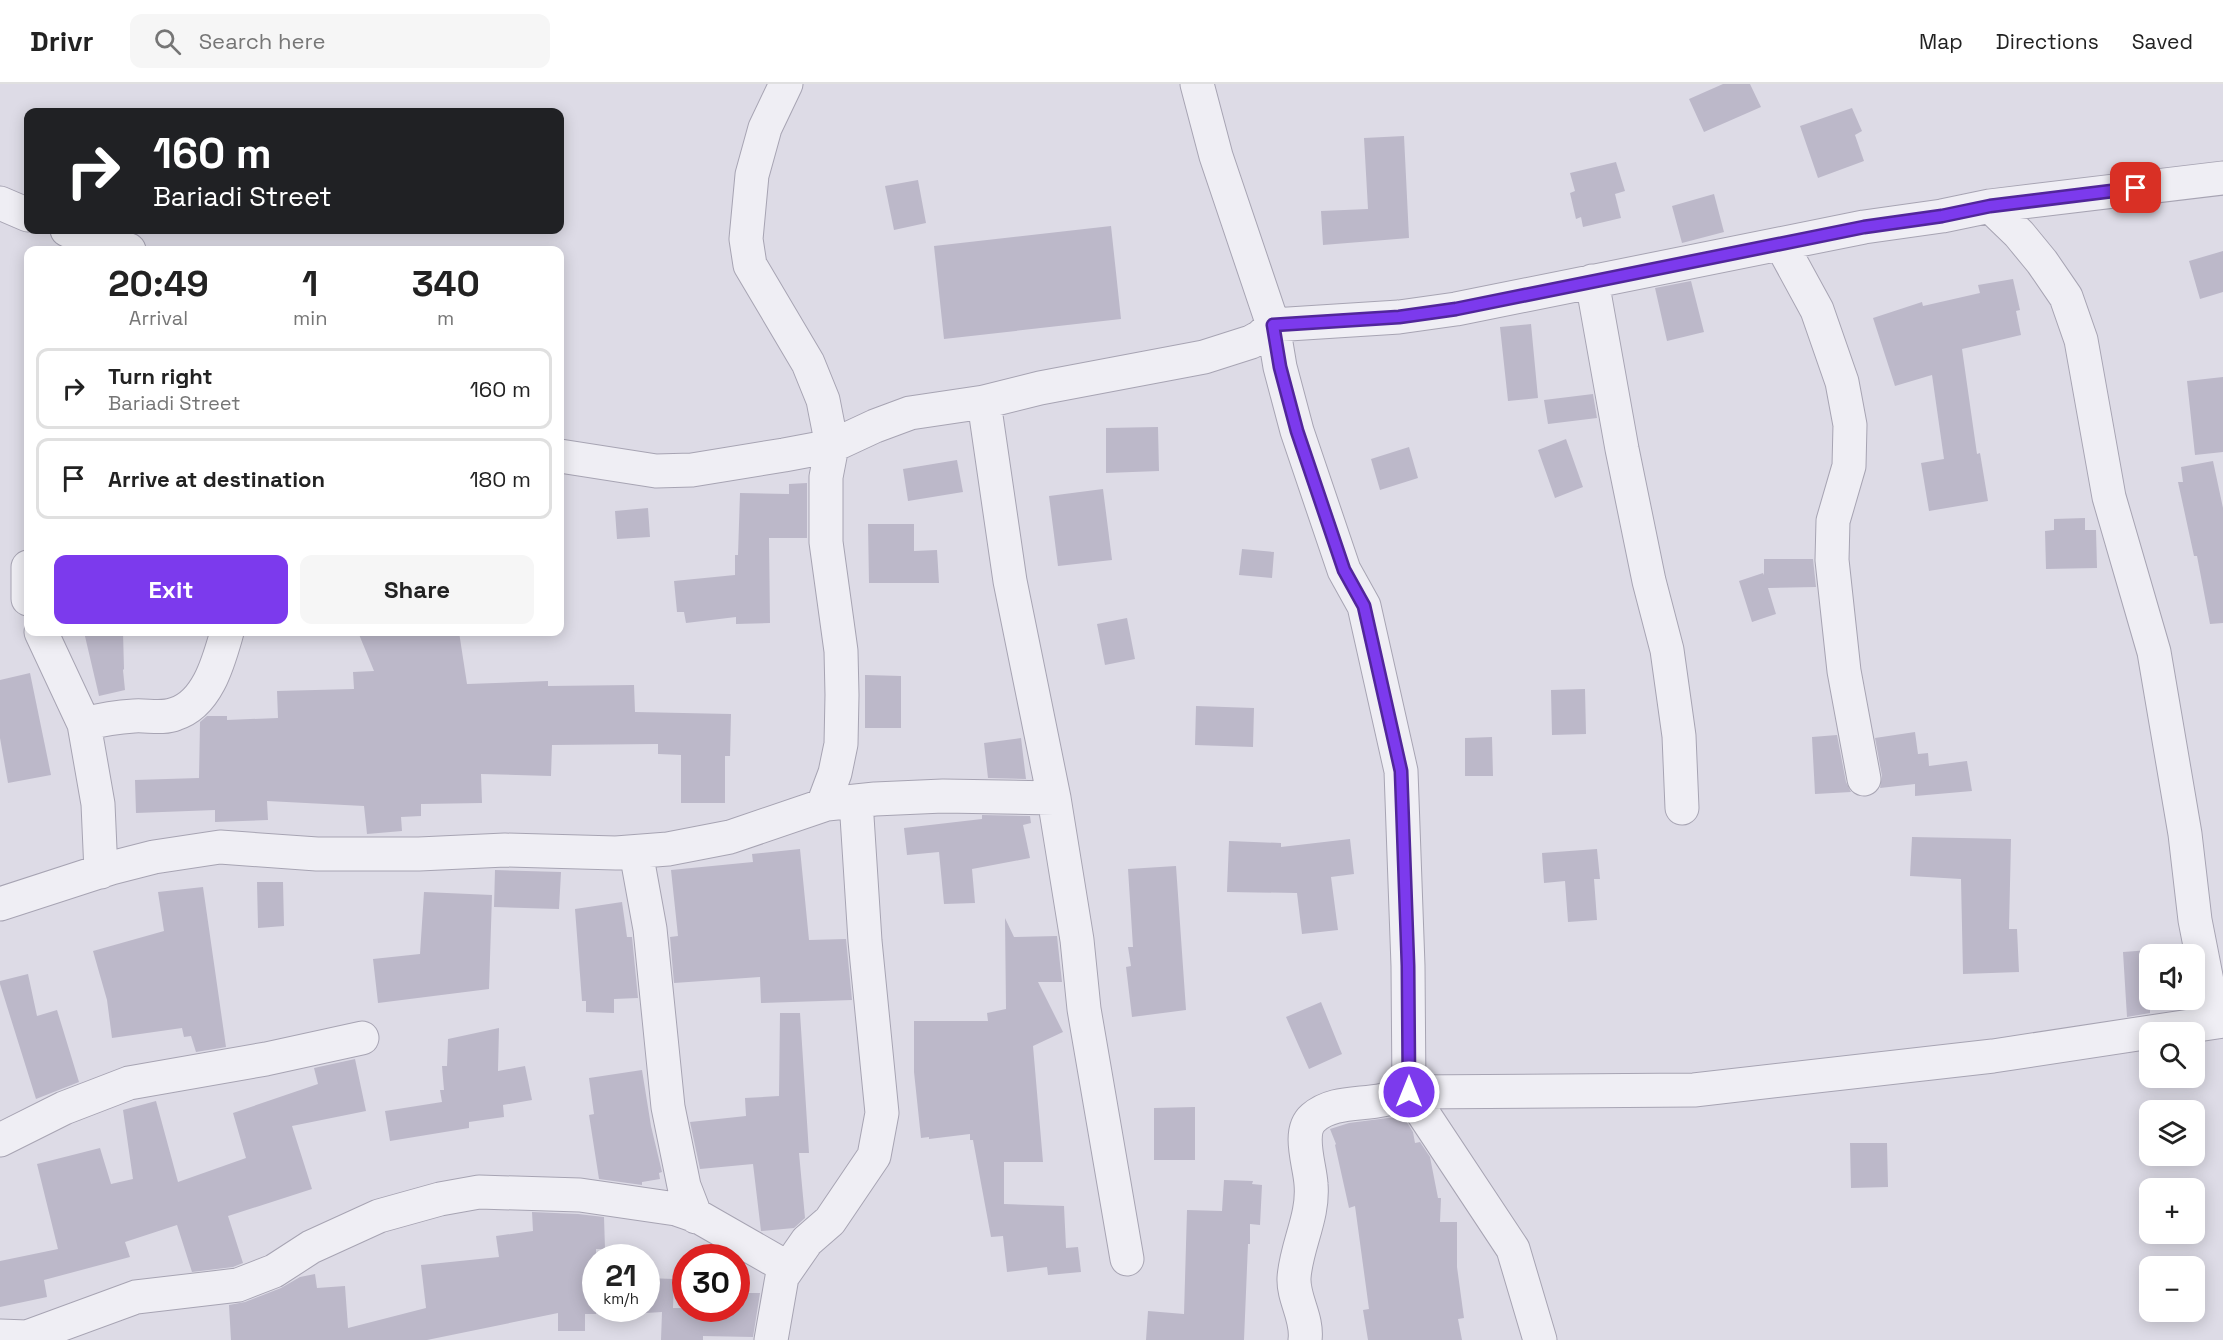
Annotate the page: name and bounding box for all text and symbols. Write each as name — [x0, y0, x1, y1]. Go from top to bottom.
search box — [130, 14, 550, 68]
text: Drivr — [30, 23, 94, 59]
icon: search — [151, 25, 184, 58]
text: Search here — [199, 27, 325, 55]
text: Map — [1919, 28, 1963, 55]
text: Directions — [1996, 28, 2099, 55]
text: Saved — [2132, 28, 2193, 55]
text: 160 m — [153, 127, 272, 180]
icon: right — [54, 132, 132, 210]
pin — [2110, 162, 2161, 213]
icon: arrive — [2119, 171, 2152, 204]
text: Bariadi Street — [153, 179, 332, 214]
text: 20:49 — [108, 261, 209, 307]
text: 1 — [302, 261, 318, 307]
text: 340 — [412, 261, 480, 307]
text: Arrival — [129, 305, 188, 331]
text: min — [293, 305, 327, 331]
text: m — [437, 305, 454, 331]
text: Turn right — [108, 362, 213, 390]
icon: right — [57, 372, 90, 405]
text: 160 m — [470, 375, 531, 403]
text: Bariadi Street — [108, 390, 240, 416]
icon: arrive — [57, 462, 90, 495]
text: Arrive at destination — [108, 465, 325, 493]
text: 180 m — [469, 465, 531, 493]
button: Exit — [54, 555, 288, 624]
button: Share — [300, 555, 534, 624]
map controls — [2139, 944, 2205, 1322]
button: sound — [2139, 944, 2205, 1010]
button: search — [2139, 1022, 2205, 1088]
position arrow — [1377, 1060, 1441, 1124]
button: layers — [2139, 1100, 2205, 1166]
button: + — [2139, 1178, 2205, 1244]
speed limit sign: 30 — [672, 1244, 750, 1322]
text: 21 — [605, 1256, 637, 1295]
button: − — [2139, 1256, 2205, 1322]
text: km/h — [603, 1289, 639, 1308]

